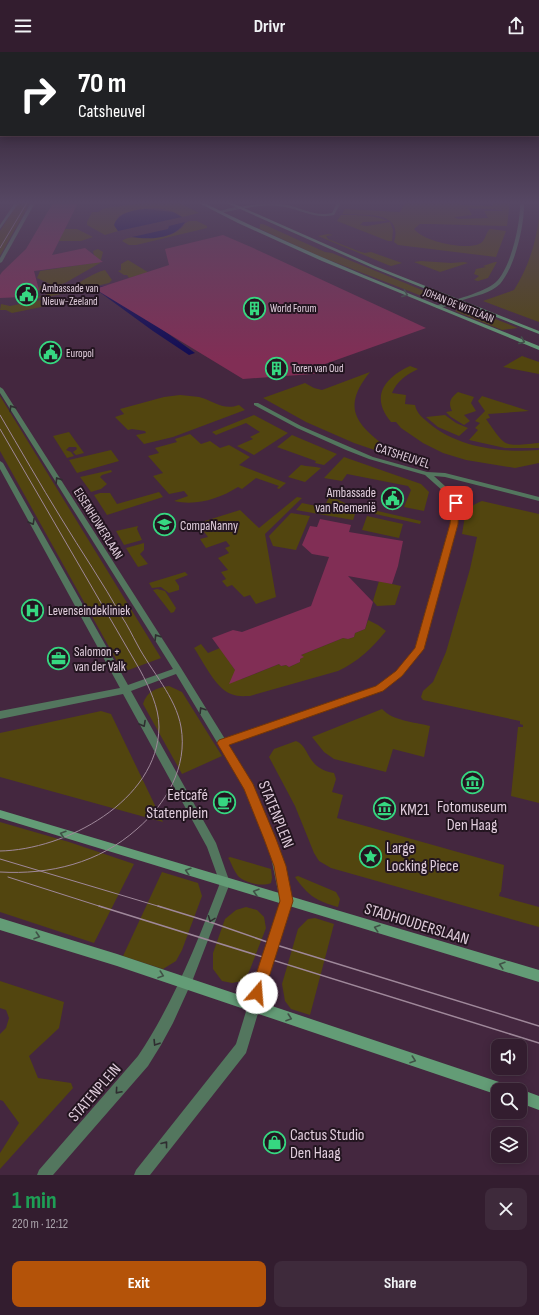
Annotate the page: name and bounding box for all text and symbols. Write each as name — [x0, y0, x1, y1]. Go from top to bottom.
icon: menu — [12, 15, 34, 37]
icon: share — [505, 15, 527, 37]
text: Drivr — [254, 16, 285, 37]
text: 70 m — [78, 67, 126, 100]
icon: right — [12, 68, 64, 120]
text: Catsheuvel — [78, 101, 145, 122]
public building icon: Ambassade van Nieuw-Zeeland — [14, 281, 40, 307]
place label: Ambassade van Nieuw-Zeeland — [41, 282, 99, 308]
street label: JOHAN DE WITTLAAN — [421, 285, 496, 325]
one-way arrow — [401, 290, 408, 298]
building icon: World Forum — [242, 295, 268, 321]
place label: World Forum — [270, 302, 316, 315]
one-way arrow — [518, 337, 525, 345]
public building icon: Europol — [38, 340, 64, 366]
place label: Europol — [66, 347, 94, 360]
building icon: Toren van Oud — [263, 355, 289, 381]
place label: Toren van Oud — [292, 362, 344, 375]
one-way arrow — [9, 405, 16, 412]
street label: CATSHEUVEL — [373, 440, 432, 472]
one-way arrow — [55, 477, 62, 484]
street label: EISENHOWERLAAN — [70, 485, 126, 562]
place label: Ambassade van Roemenië — [315, 485, 376, 516]
public building icon: Ambassade van Roemenië — [379, 486, 405, 512]
pin — [439, 486, 473, 520]
icon: arrive — [445, 492, 467, 514]
school or university icon: CompaNanny — [151, 512, 177, 538]
one-way arrow — [28, 518, 35, 525]
place label: CompaNanny — [180, 518, 238, 534]
hospital icon: Levenseindekliniek — [19, 597, 45, 623]
place label: Levenseindekliniek — [48, 603, 130, 619]
one-way arrow — [154, 635, 161, 642]
place label: Salomon + van der Valk — [74, 644, 126, 675]
office icon: Salomon + van der Valk — [45, 645, 71, 671]
one-way arrow — [200, 707, 207, 714]
one-way arrow — [139, 720, 146, 727]
museum icon: Fotomuseum Den Haag — [459, 770, 485, 796]
street label: STATENPLEIN — [254, 778, 298, 851]
place label: Eetcafé Statenplein — [146, 786, 208, 823]
cafe icon: Eetcafé Statenplein — [211, 790, 237, 816]
museum icon: KM21 — [371, 796, 397, 822]
place label: Fotomuseum Den Haag — [437, 798, 507, 835]
place label: KM21 — [400, 801, 429, 820]
one-way arrow — [60, 830, 67, 839]
place label: Large Locking Piece — [386, 839, 459, 876]
place icon: Large Locking Piece — [358, 843, 384, 869]
one-way arrow — [184, 867, 191, 876]
one-way arrow — [252, 888, 259, 897]
street label: STADHOUDERSLAAN — [362, 900, 471, 949]
one-way arrow — [208, 915, 216, 922]
one-way arrow — [374, 924, 381, 933]
one-way arrow — [33, 931, 40, 939]
one-way arrow — [498, 961, 505, 970]
one-way arrow — [157, 970, 164, 979]
position arrow — [236, 972, 278, 1014]
one-way arrow — [286, 1014, 293, 1022]
one-way arrow — [153, 1039, 160, 1046]
map controls — [491, 1039, 527, 1163]
button: sound — [491, 1039, 527, 1075]
one-way arrow — [409, 1055, 416, 1064]
street label: STATENPLEIN — [65, 1060, 125, 1126]
button: search — [491, 1083, 527, 1119]
one-way arrow — [115, 1086, 122, 1093]
place label: Cactus Studio Den Haag — [290, 1126, 365, 1163]
button: layers — [491, 1127, 527, 1163]
shop icon: Cactus Studio Den Haag — [262, 1130, 288, 1156]
one-way arrow — [160, 1142, 167, 1149]
text: 1 min — [12, 1186, 57, 1215]
button: close — [485, 1188, 527, 1230]
text: 220 m · 12:12 — [12, 1216, 68, 1232]
button: Exit — [12, 1261, 266, 1307]
button: Share — [274, 1261, 527, 1307]

